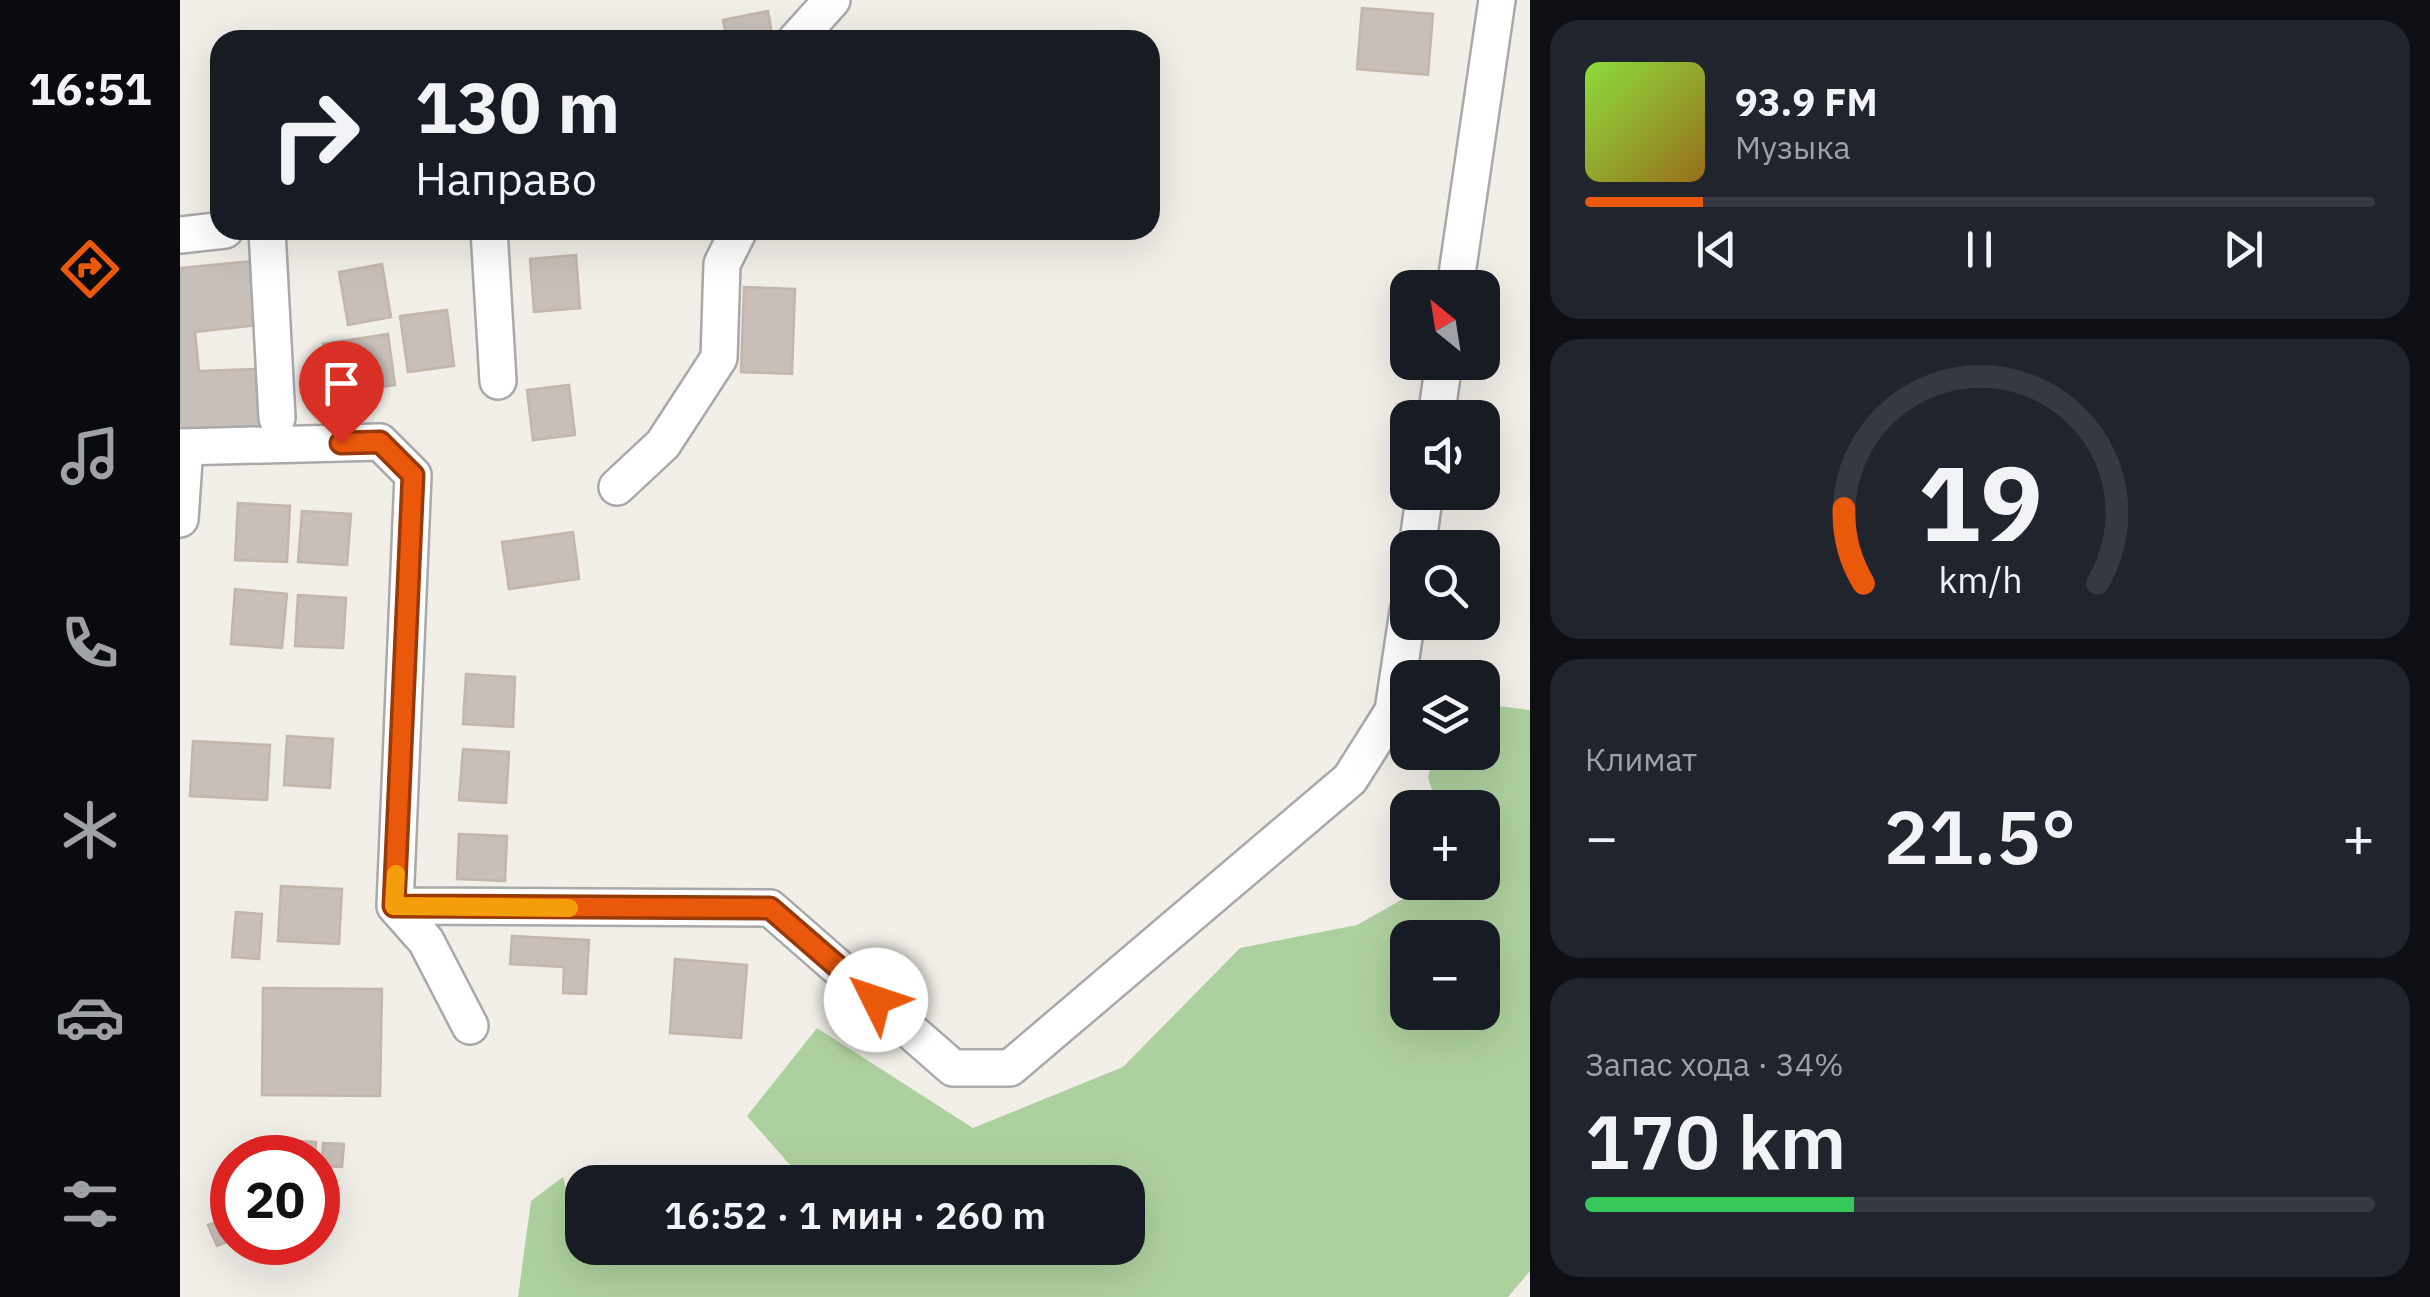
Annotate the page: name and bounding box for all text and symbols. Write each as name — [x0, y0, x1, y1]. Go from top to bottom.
text: 16:51 — [29, 59, 151, 117]
text: 130 m — [415, 61, 620, 152]
icon: right — [250, 70, 380, 200]
text: 93.9 FM — [1735, 77, 1878, 126]
text: Музыка — [1735, 126, 1851, 168]
text: Направо — [415, 149, 597, 207]
icon: previous — [1689, 222, 1744, 277]
icon: pause — [1952, 222, 2007, 277]
icon: next — [2216, 222, 2271, 277]
icon: directions — [55, 234, 125, 304]
north arrow — [1390, 270, 1500, 380]
map controls — [1390, 270, 1500, 1030]
pin — [299, 341, 384, 444]
icon: arrive — [314, 356, 369, 411]
button: sound — [1390, 400, 1500, 510]
icon: music — [55, 421, 125, 491]
text: 19 — [1918, 434, 2042, 570]
button: search — [1390, 530, 1500, 640]
text: km/h — [1938, 556, 2022, 603]
icon: phone — [55, 608, 125, 678]
button: layers — [1390, 660, 1500, 770]
text: Климат — [1585, 738, 1697, 780]
text: 21.5° — [1884, 787, 2076, 885]
button: + — [1390, 790, 1500, 900]
icon: climate — [55, 795, 125, 865]
text: − — [1585, 801, 1618, 872]
text: + — [2342, 801, 2375, 872]
button: − — [1390, 920, 1500, 1030]
position arrow — [824, 948, 928, 1052]
icon: car — [55, 982, 125, 1052]
text: Запас хода · 34% — [1585, 1043, 1844, 1085]
text: 170 km — [1585, 1092, 1846, 1190]
speed limit sign: 20 — [210, 1135, 340, 1265]
icon: filters — [55, 1169, 125, 1239]
text: 16:52 · 1 мин · 260 m — [664, 1190, 1046, 1239]

